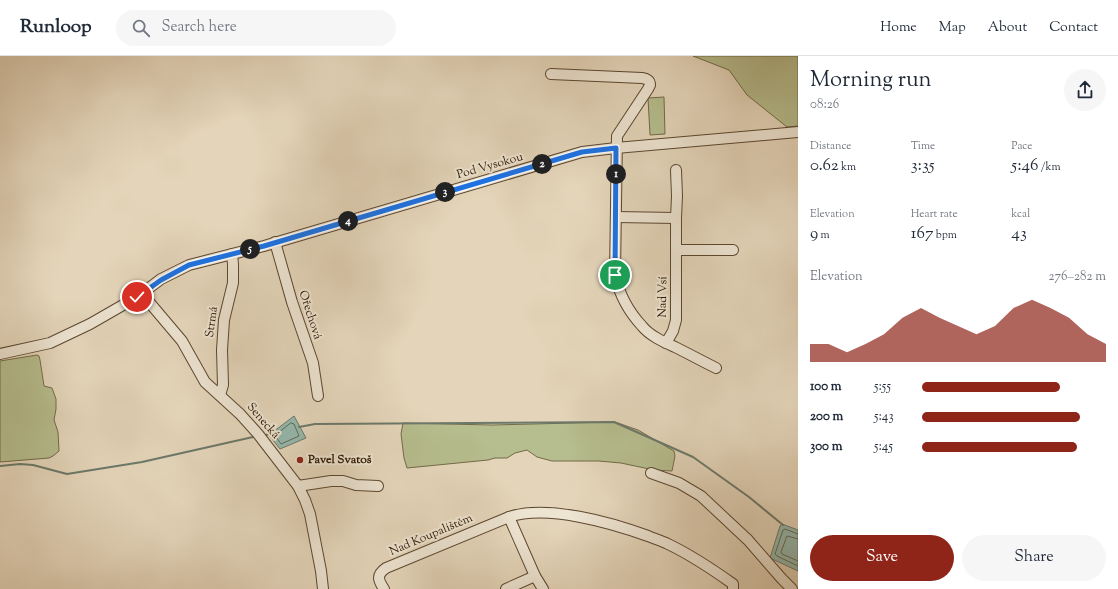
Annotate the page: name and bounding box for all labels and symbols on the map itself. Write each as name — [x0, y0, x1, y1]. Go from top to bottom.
street label: Pod Vysokou — [455, 148, 525, 184]
pin: 2 — [532, 154, 552, 174]
pin: 1 — [606, 164, 626, 184]
pin: 3 — [435, 182, 455, 202]
pin: 4 — [338, 211, 358, 231]
pin: 5 — [240, 239, 260, 259]
pin — [598, 258, 632, 292]
street label: Nad Vsí — [654, 276, 672, 318]
pin — [120, 280, 154, 314]
street label: Ořechová — [294, 288, 327, 342]
street label: Strmá — [201, 305, 223, 339]
street label: Senecká — [242, 399, 284, 443]
place label: Pavel Svatoš — [307, 451, 372, 469]
marker: Pavel Svatoš — [295, 455, 305, 465]
street label: Nad Koupalištěm — [386, 509, 476, 561]

